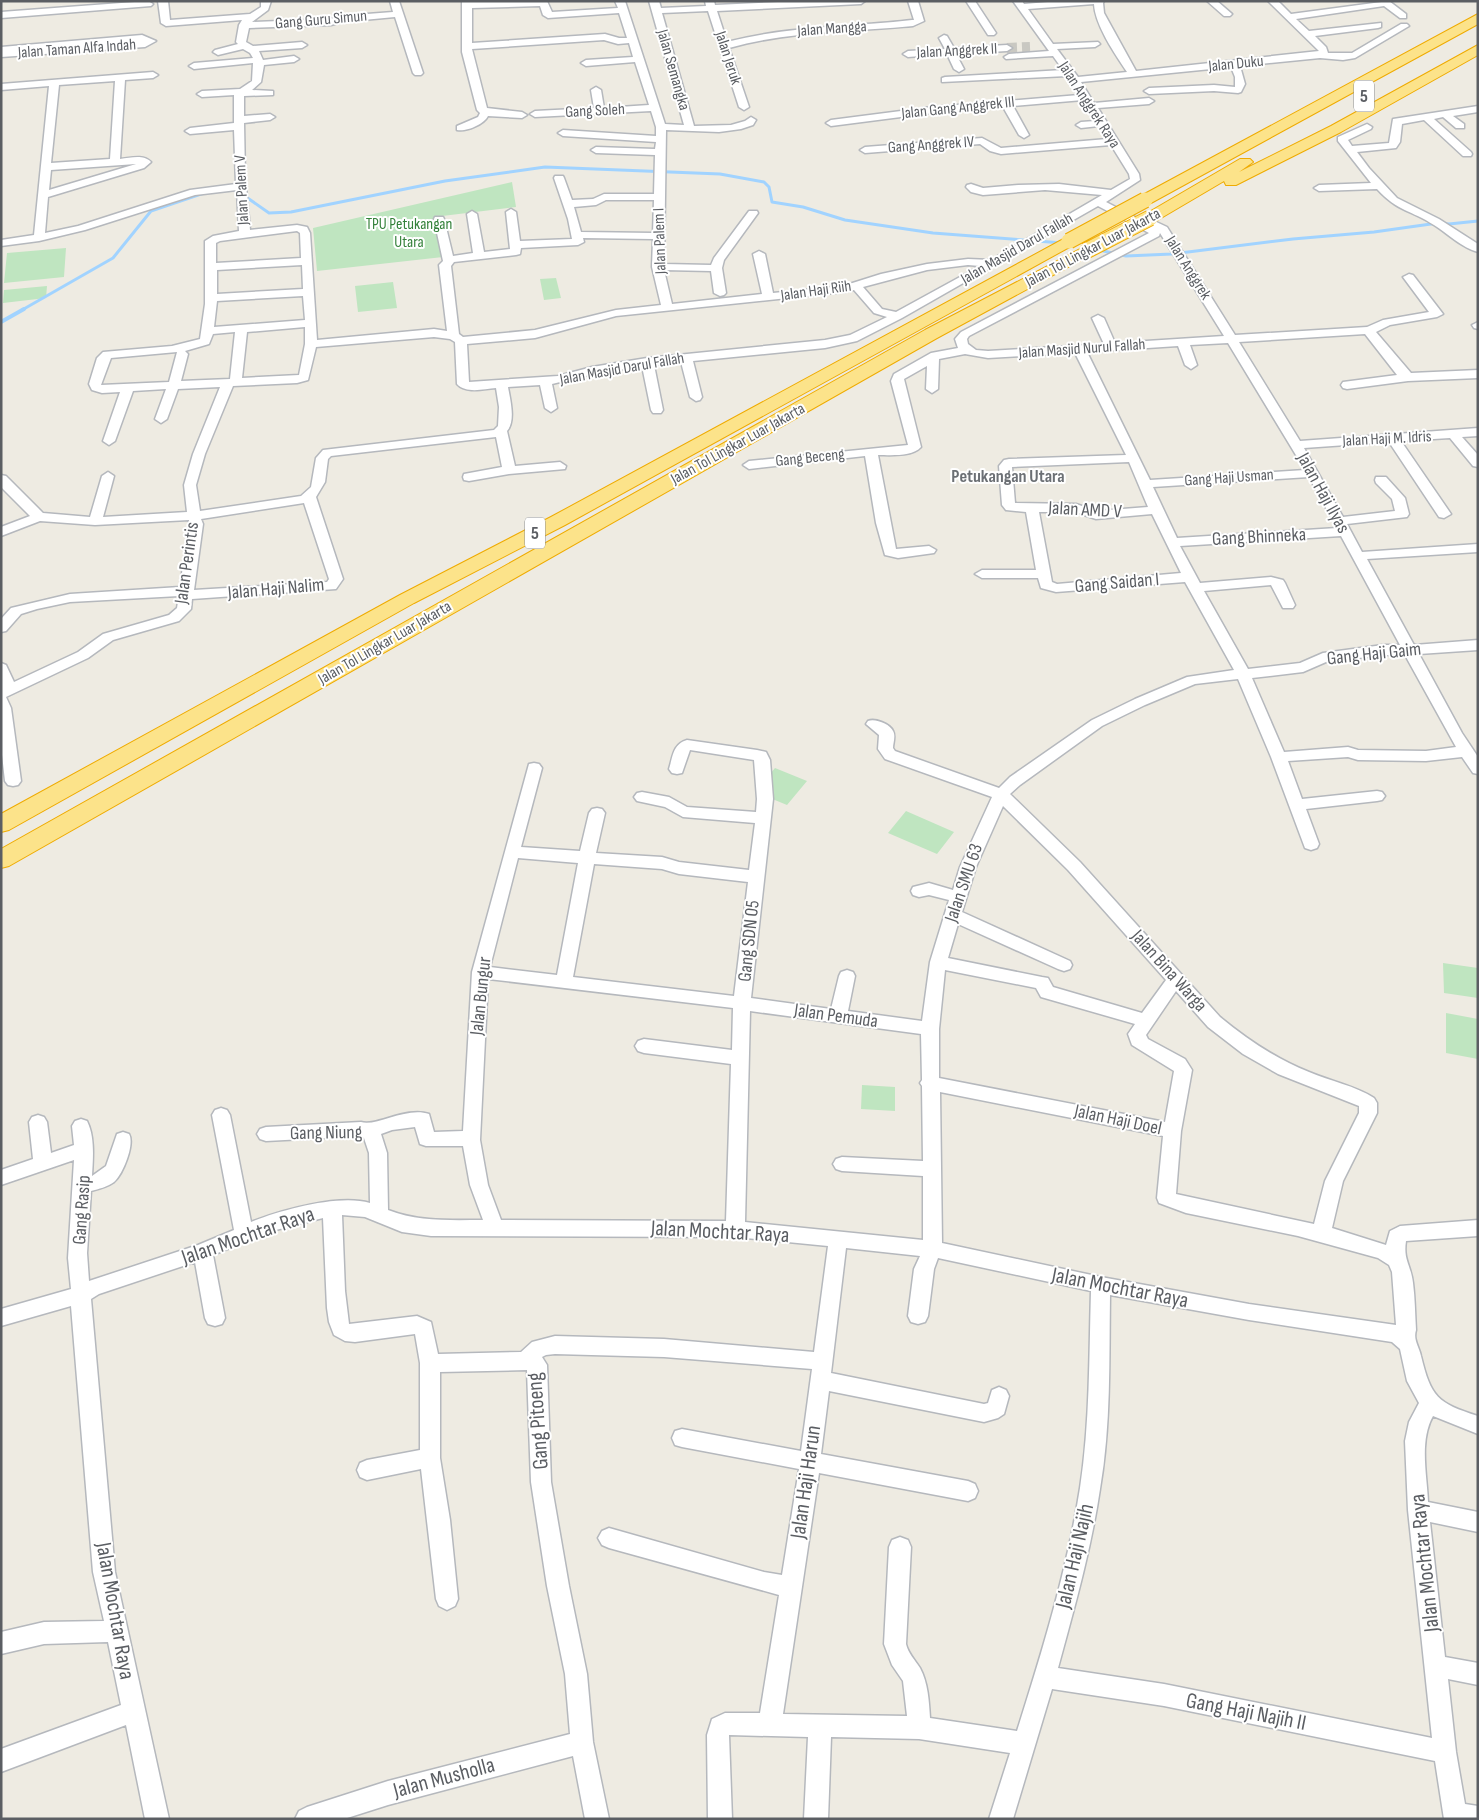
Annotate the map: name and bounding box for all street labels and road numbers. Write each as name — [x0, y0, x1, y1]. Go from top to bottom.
street label: Gang Guru Simun — [274, 7, 368, 33]
street label: Jalan Mangga — [796, 17, 867, 41]
street label: Jalan Semangka — [652, 26, 694, 113]
street label: Jalan Jeruk — [710, 28, 746, 87]
street label: Jalan Taman Alfa Indah — [16, 35, 137, 63]
street label: Jalan Anggrek II — [915, 39, 998, 63]
street label: Jalan Duku — [1206, 52, 1265, 76]
street label: Jalan Anggrek Raya — [1053, 57, 1124, 152]
road number: 5 — [1354, 80, 1374, 112]
street label: Jalan Gang Anggrek III — [899, 93, 1016, 123]
street label: Gang Soleh — [565, 100, 625, 122]
street label: Gang Anggrek IV — [887, 132, 976, 157]
street label: Jalan Palem V — [231, 154, 253, 227]
street label: Jalan Tol Lingkar Luar Jakarta — [1021, 204, 1164, 292]
street label: Jalan Palem I — [649, 208, 671, 275]
street label: Jalan Masjid Darul Fallah — [957, 209, 1076, 289]
street label: Jalan Anggrek — [1160, 232, 1215, 303]
street label: Jalan Haji Riih — [779, 277, 852, 305]
street label: Jalan Masjid Nurul Fallah — [1017, 335, 1146, 363]
street label: Jalan Masjid Darul Fallah — [557, 349, 686, 389]
street label: Jalan Tol Lingkar Luar Jakarta — [667, 399, 808, 489]
street label: Jalan Haji M. Idris — [1341, 427, 1432, 451]
street label: Gang Beceng — [774, 445, 846, 471]
street label: Jalan Haji Ilyas — [1291, 448, 1355, 538]
street label: Gang Haji Usman — [1184, 465, 1274, 491]
street label: Jalan AMD V — [1047, 497, 1123, 523]
road number: 5 — [525, 518, 545, 548]
street label: Jalan Perintis — [170, 520, 204, 606]
street label: Gang Bhinneka — [1211, 523, 1307, 551]
street label: Gang Saidan I — [1074, 568, 1160, 598]
street label: Jalan Haji Nalim — [226, 573, 325, 605]
street label: Jalan Tol Lingkar Luar Jakarta — [314, 597, 455, 689]
street label: Gang Haji Gaim — [1326, 638, 1422, 670]
street label: Jalan SMU 63 — [940, 841, 988, 926]
street label: Gang SDN 05 — [733, 899, 765, 983]
street label: Jalan Bina Warga — [1126, 924, 1212, 1017]
street label: Jalan Bungur — [465, 955, 497, 1037]
street label: Jalan Pemuda — [792, 999, 879, 1033]
street label: Jalan Haji Doel — [1071, 1099, 1164, 1140]
street label: Gang Niung — [290, 1121, 363, 1145]
street label: Gang Rasip — [68, 1175, 96, 1245]
street label: Jalan Mochtar Raya — [177, 1201, 318, 1272]
street label: Jalan Mochtar Raya — [649, 1215, 790, 1249]
street label: Jalan Mochtar Raya — [1048, 1261, 1191, 1314]
street label: Gang Pitoeng — [521, 1371, 555, 1470]
street label: Jalan Haji Harun — [785, 1424, 827, 1541]
street label: Jalan Mochtar Raya — [1404, 1493, 1446, 1634]
street label: Jalan Haji Najih — [1050, 1501, 1100, 1612]
street label: Jalan Mochtar Raya — [89, 1539, 140, 1682]
street label: Gang Haji Najih II — [1184, 1687, 1308, 1737]
street label: Jalan Musholla — [389, 1752, 498, 1805]

